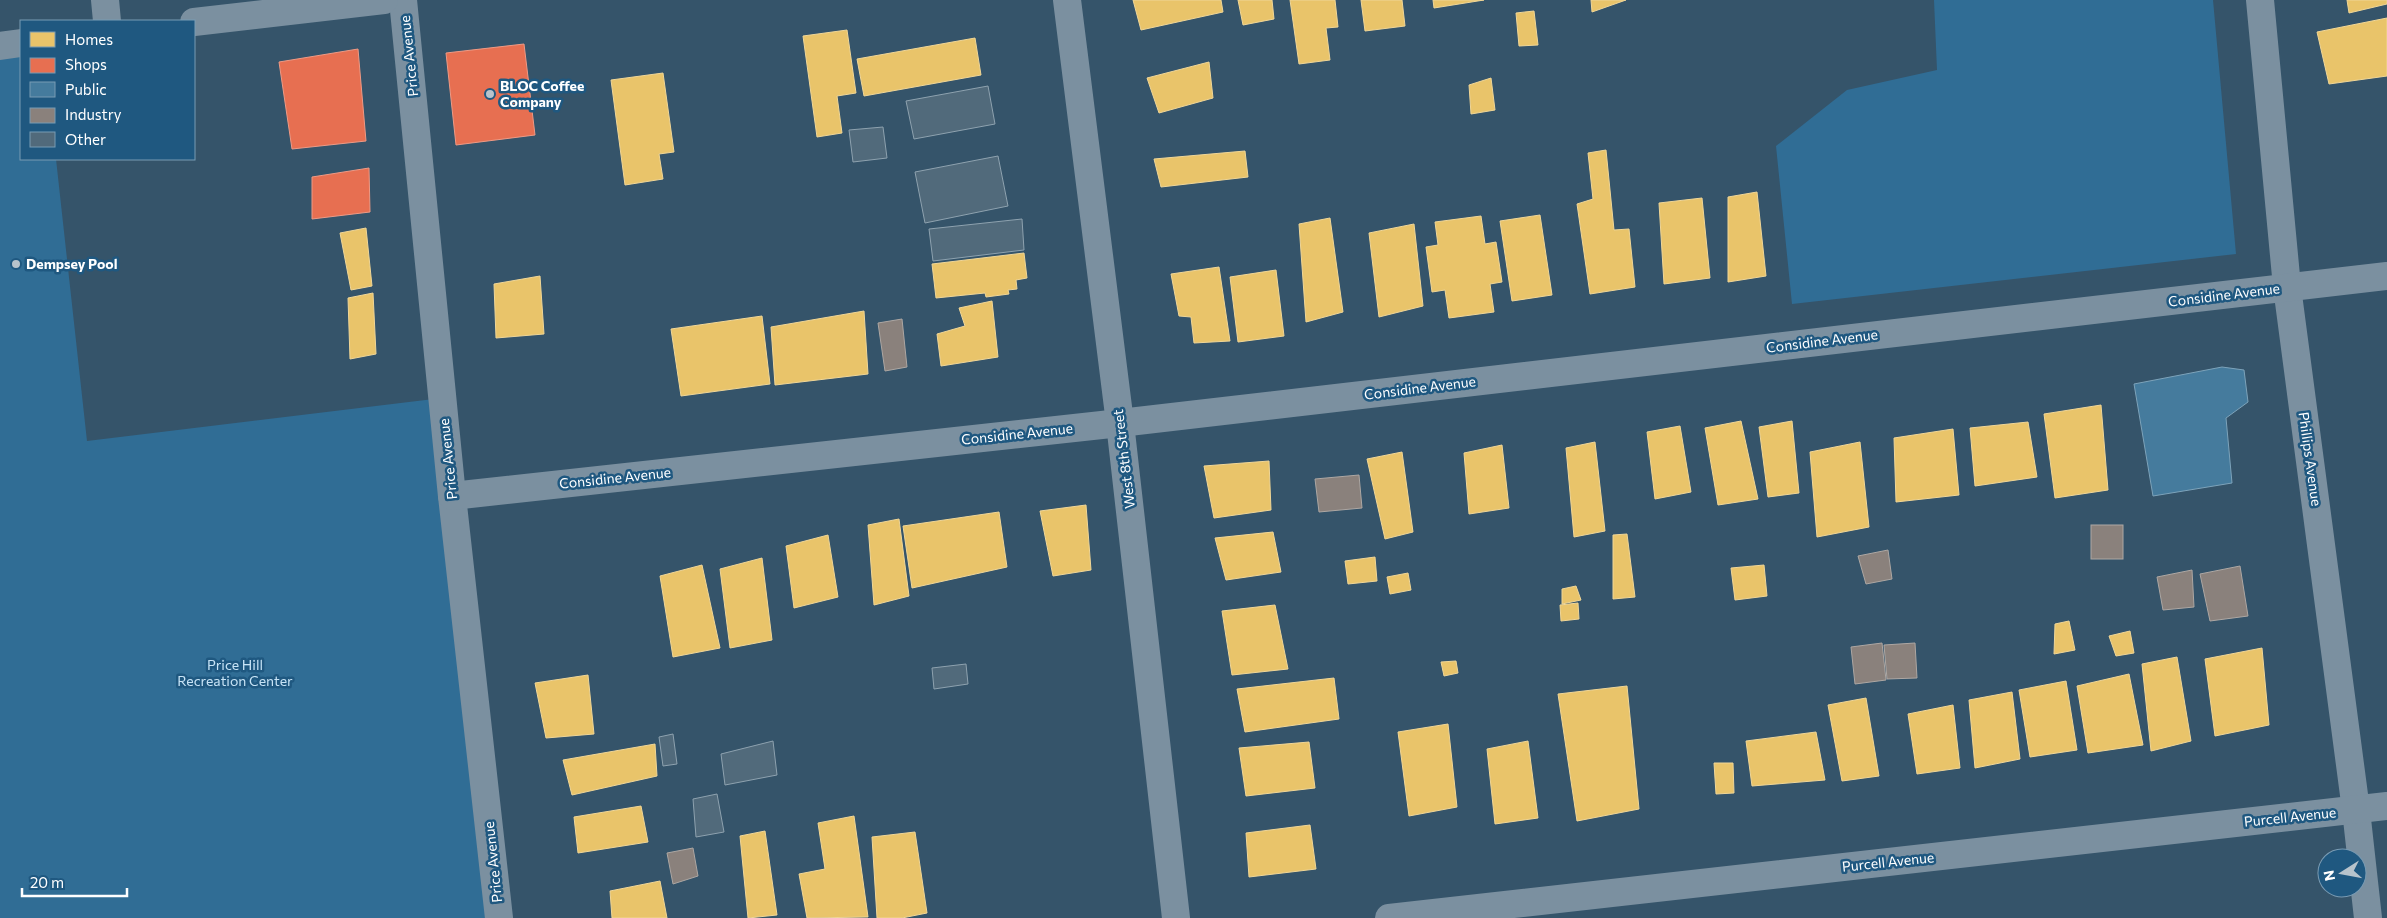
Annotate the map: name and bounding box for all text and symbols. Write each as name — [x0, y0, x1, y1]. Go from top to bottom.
street label: Price Avenue — [396, 15, 421, 98]
legend — [20, 20, 195, 160]
text: Homes — [65, 30, 113, 48]
text: Shops — [65, 55, 107, 73]
place label: BLOC Coffee Company — [500, 77, 584, 110]
text: Public — [65, 80, 107, 98]
marker: BLOC Coffee Company — [484, 88, 496, 100]
text: Industry — [65, 105, 122, 123]
text: Other — [65, 130, 106, 148]
place label: Dempsey Pool — [26, 255, 117, 272]
marker: Dempsey Pool — [10, 258, 22, 270]
street label: Considine Avenue — [2167, 279, 2281, 310]
street label: Considine Avenue — [1765, 325, 1879, 356]
street label: Considine Avenue — [1363, 372, 1477, 403]
street label: West 8th Street — [1109, 408, 1138, 510]
street label: Phillips Avenue — [2295, 411, 2326, 507]
street label: Price Avenue — [435, 418, 460, 501]
street label: Considine Avenue — [960, 419, 1074, 448]
street label: Considine Avenue — [558, 463, 672, 492]
park label: Price Hill Recreation Center — [177, 656, 293, 689]
street label: Purcell Avenue — [2243, 803, 2337, 830]
street label: Price Avenue — [480, 821, 505, 904]
street label: Purcell Avenue — [1841, 848, 1935, 875]
north arrow — [2317, 848, 2367, 898]
scale bar — [22, 866, 128, 898]
text: N — [2319, 869, 2338, 882]
text: 20 m — [30, 873, 64, 891]

